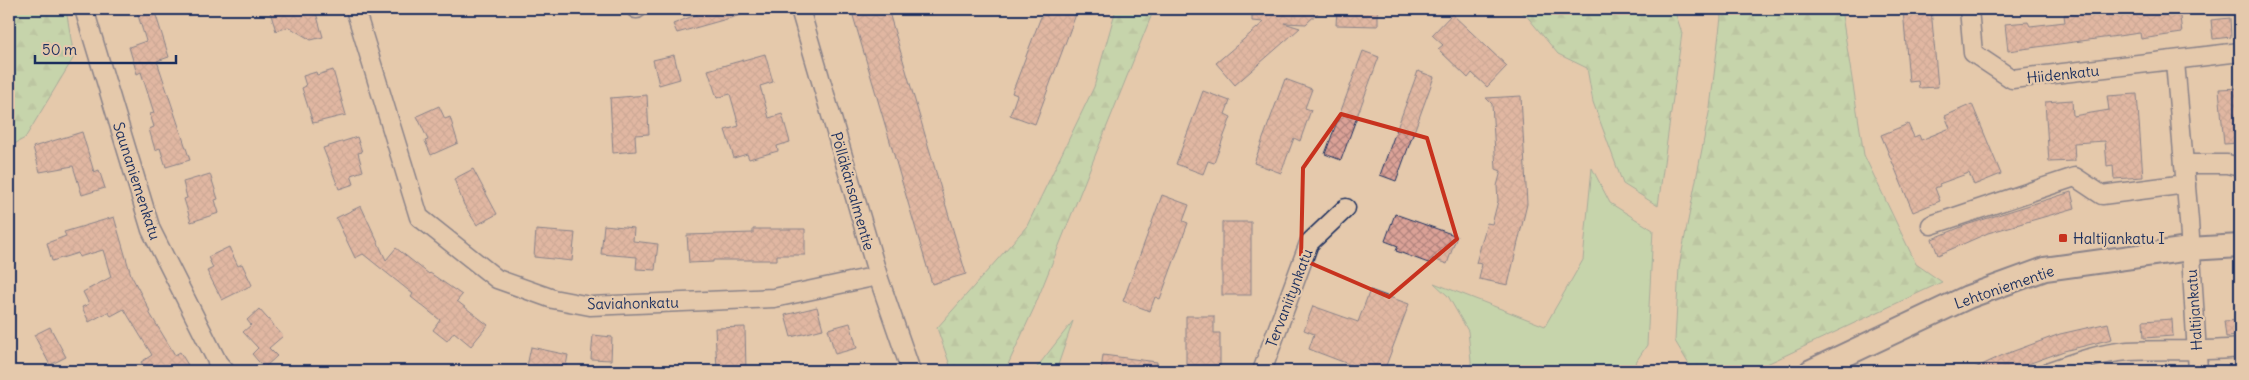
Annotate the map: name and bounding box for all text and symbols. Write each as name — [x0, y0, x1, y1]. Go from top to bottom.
scale bar — [35, 32, 176, 64]
text: 50 m — [42, 40, 77, 59]
street label: Hiidenkatu — [2026, 61, 2100, 87]
street label: Saunaniemenkatu — [109, 120, 165, 243]
street label: Pölläkänsalmentie — [827, 130, 879, 252]
place label: Haltijankatu I — [2073, 229, 2165, 248]
marker: Haltijankatu I — [2057, 232, 2069, 244]
street label: Tervaniitynkatu — [1261, 246, 1317, 350]
street label: Lehtoniementie — [1952, 261, 2056, 313]
street label: Haltijankatu — [2182, 268, 2206, 351]
street label: Saviahonkatu — [587, 293, 679, 313]

